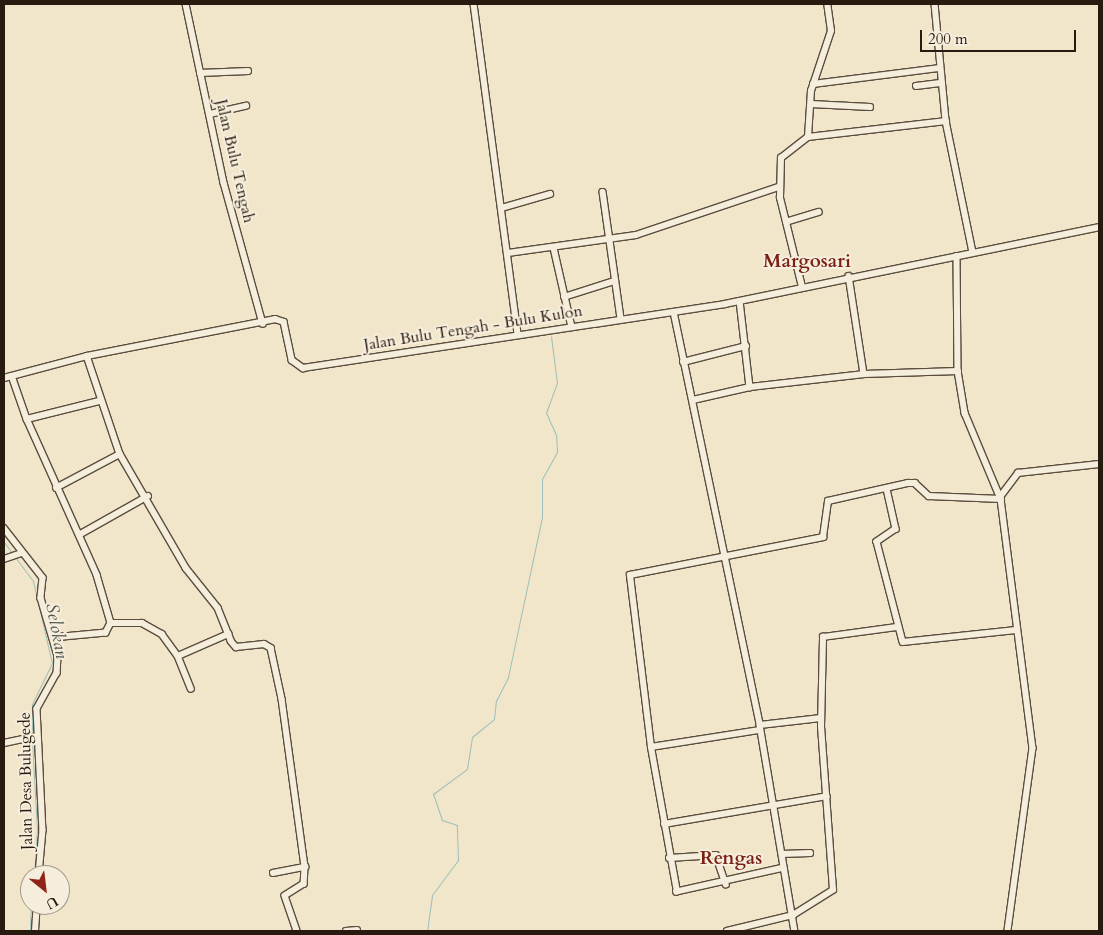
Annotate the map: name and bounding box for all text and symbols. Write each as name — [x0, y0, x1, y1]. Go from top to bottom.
scale bar — [923, 20, 1079, 52]
text: 200 m — [928, 29, 968, 49]
street label: Jalan Bulu Tengah — [211, 97, 259, 225]
district label: Margosari — [763, 251, 851, 273]
street label: Jalan Bulu Tengah - Bulu Kulon — [362, 301, 584, 355]
water label: Selokan — [40, 602, 72, 660]
street label: Jalan Desa Bulugede — [15, 712, 37, 850]
district label: Rengas — [700, 848, 762, 870]
north arrow — [20, 865, 70, 915]
text: U — [42, 892, 62, 914]

